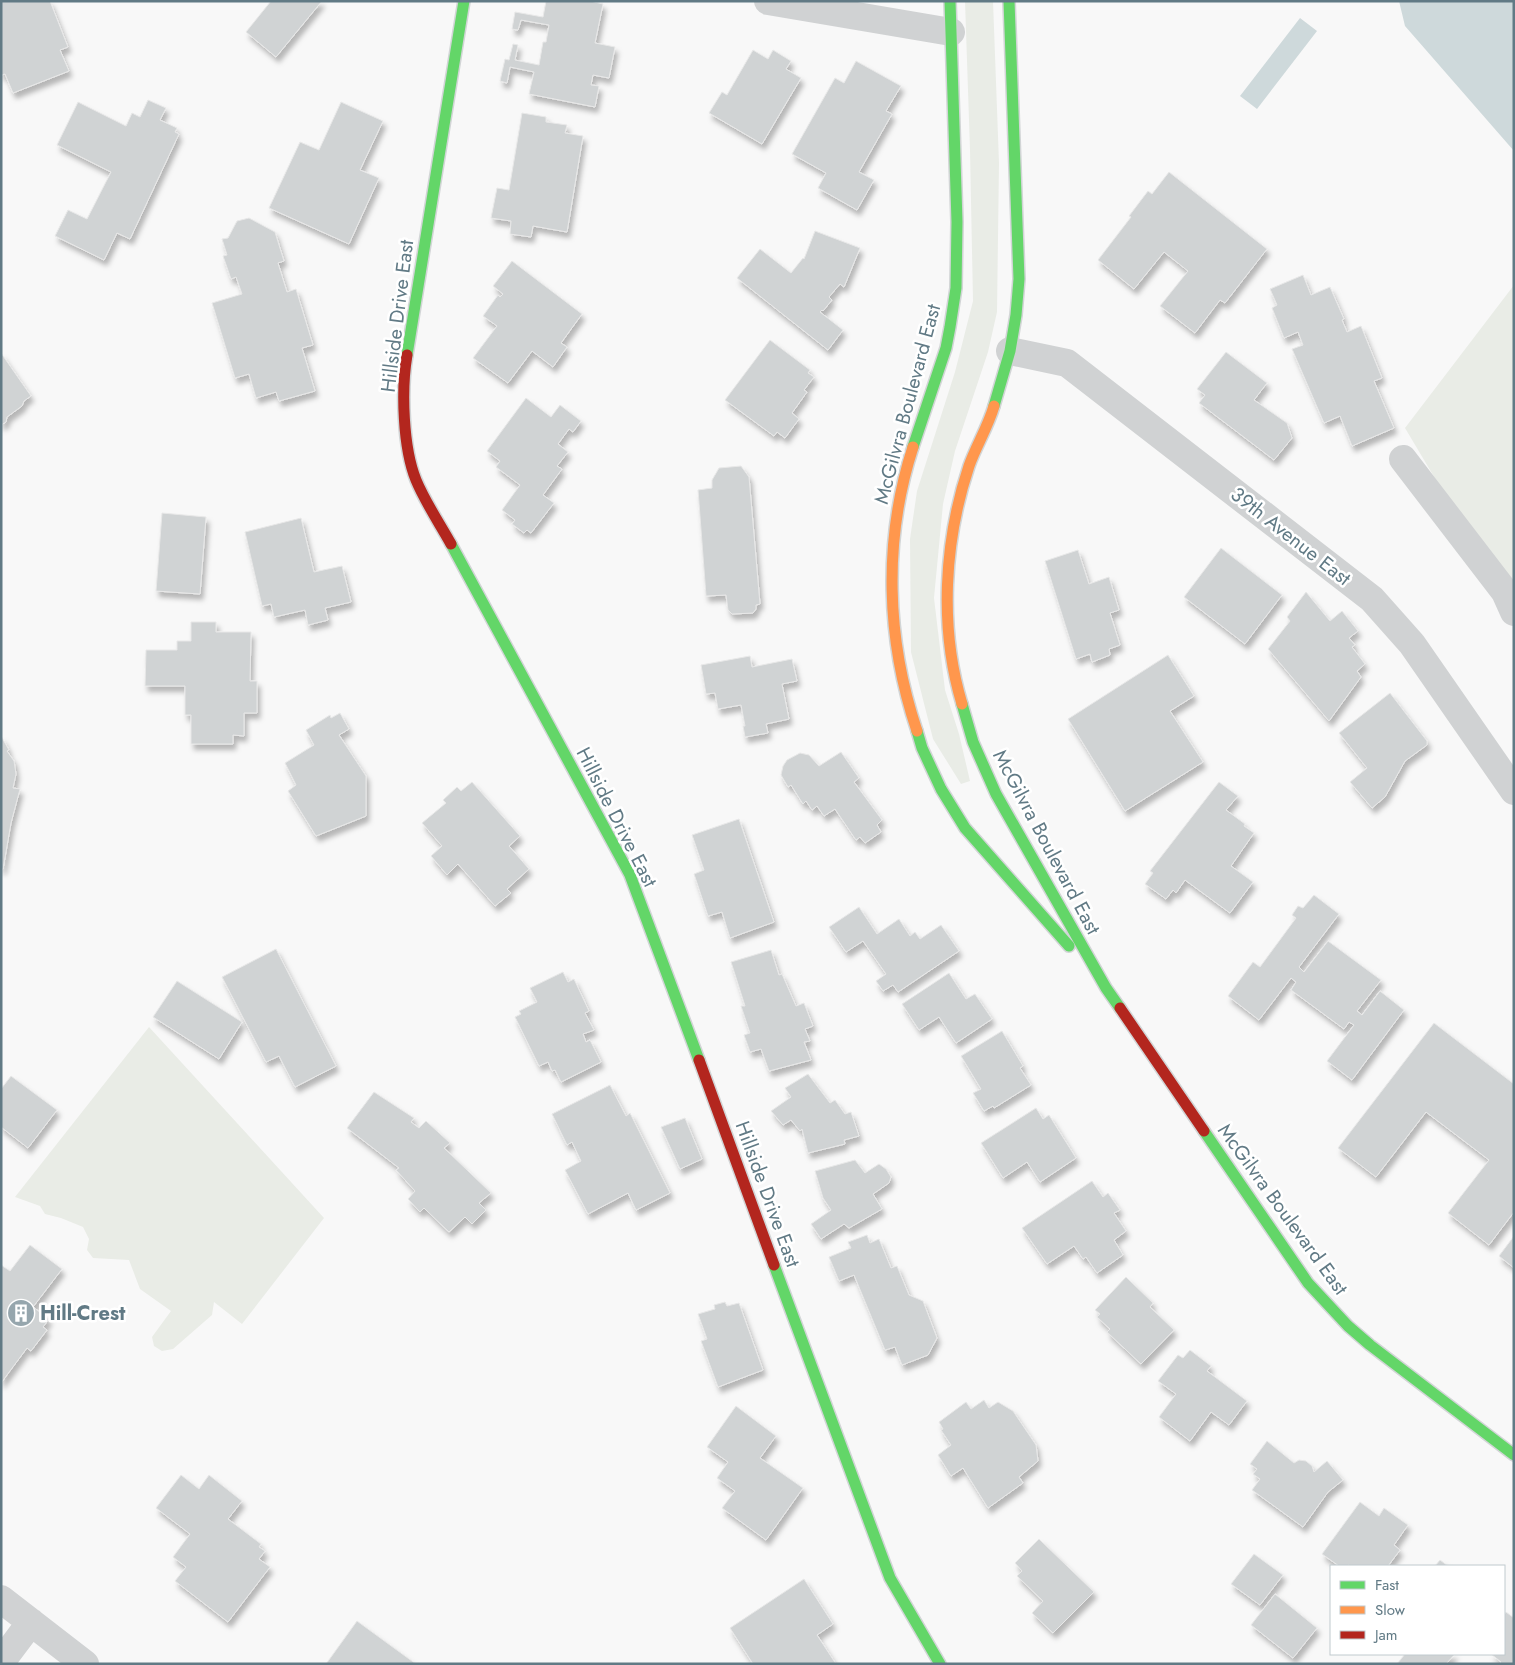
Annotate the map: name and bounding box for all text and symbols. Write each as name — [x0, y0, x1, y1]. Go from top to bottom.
street label: Hillside Drive East — [374, 238, 421, 394]
street label: McGilvra Boulevard East — [867, 301, 948, 507]
street label: 39th Avenue East — [1224, 480, 1357, 593]
street label: Hillside Drive East — [569, 742, 664, 892]
street label: McGilvra Boulevard East — [985, 745, 1108, 940]
street label: Hillside Drive East — [728, 1117, 807, 1271]
street label: McGilvra Boulevard East — [1210, 1118, 1355, 1301]
building icon: Hill-Crest — [6, 1298, 36, 1328]
place label: Hill-Crest — [40, 1299, 126, 1328]
legend — [1330, 1565, 1505, 1655]
text: Fast — [1375, 1574, 1399, 1596]
text: Slow — [1375, 1599, 1406, 1621]
text: Jam — [1373, 1624, 1398, 1646]

